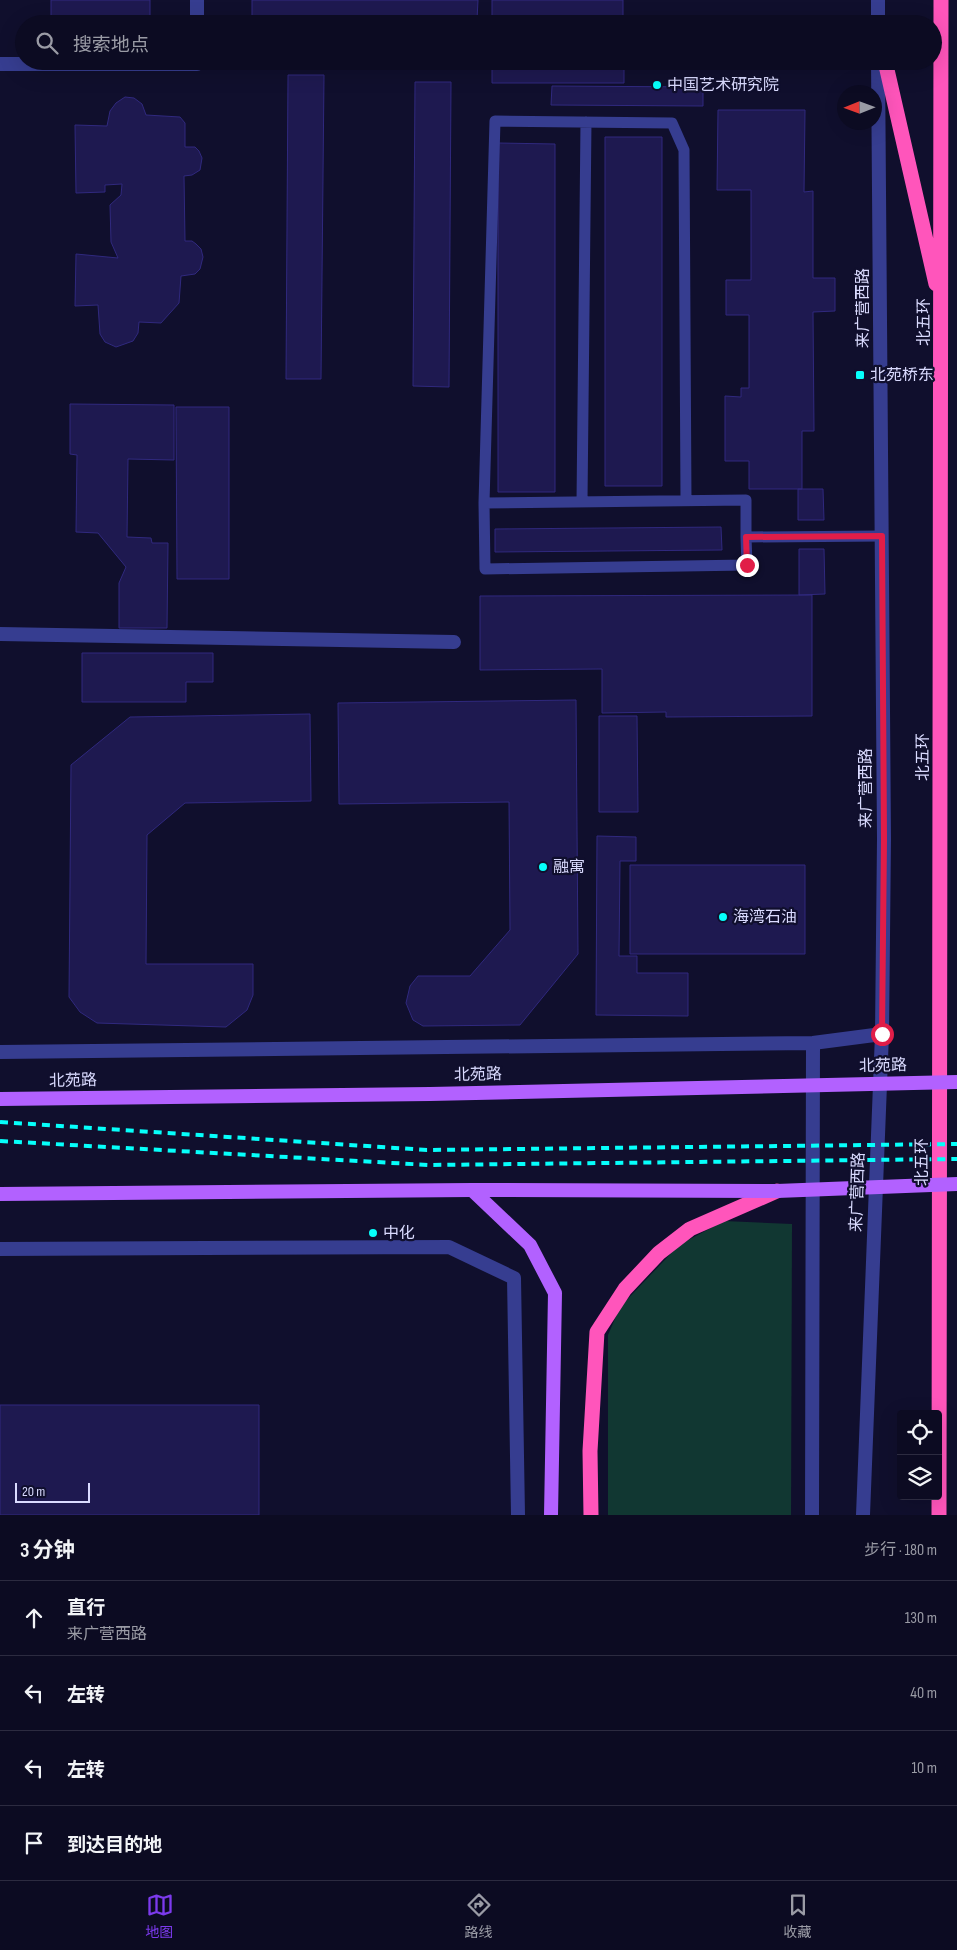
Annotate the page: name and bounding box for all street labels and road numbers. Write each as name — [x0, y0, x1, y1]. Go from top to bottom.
street label: 来广营西路 — [854, 268, 873, 348]
street label: 北五环 — [915, 298, 934, 346]
street label: 北五环 — [914, 733, 933, 781]
street label: 来广营西路 — [857, 748, 876, 828]
street label: 北苑路 — [859, 1056, 907, 1076]
street label: 北苑路 — [454, 1065, 502, 1085]
street label: 北苑路 — [49, 1071, 97, 1091]
street label: 北五环 — [913, 1138, 932, 1186]
street label: 来广营西路 — [847, 1152, 869, 1232]

